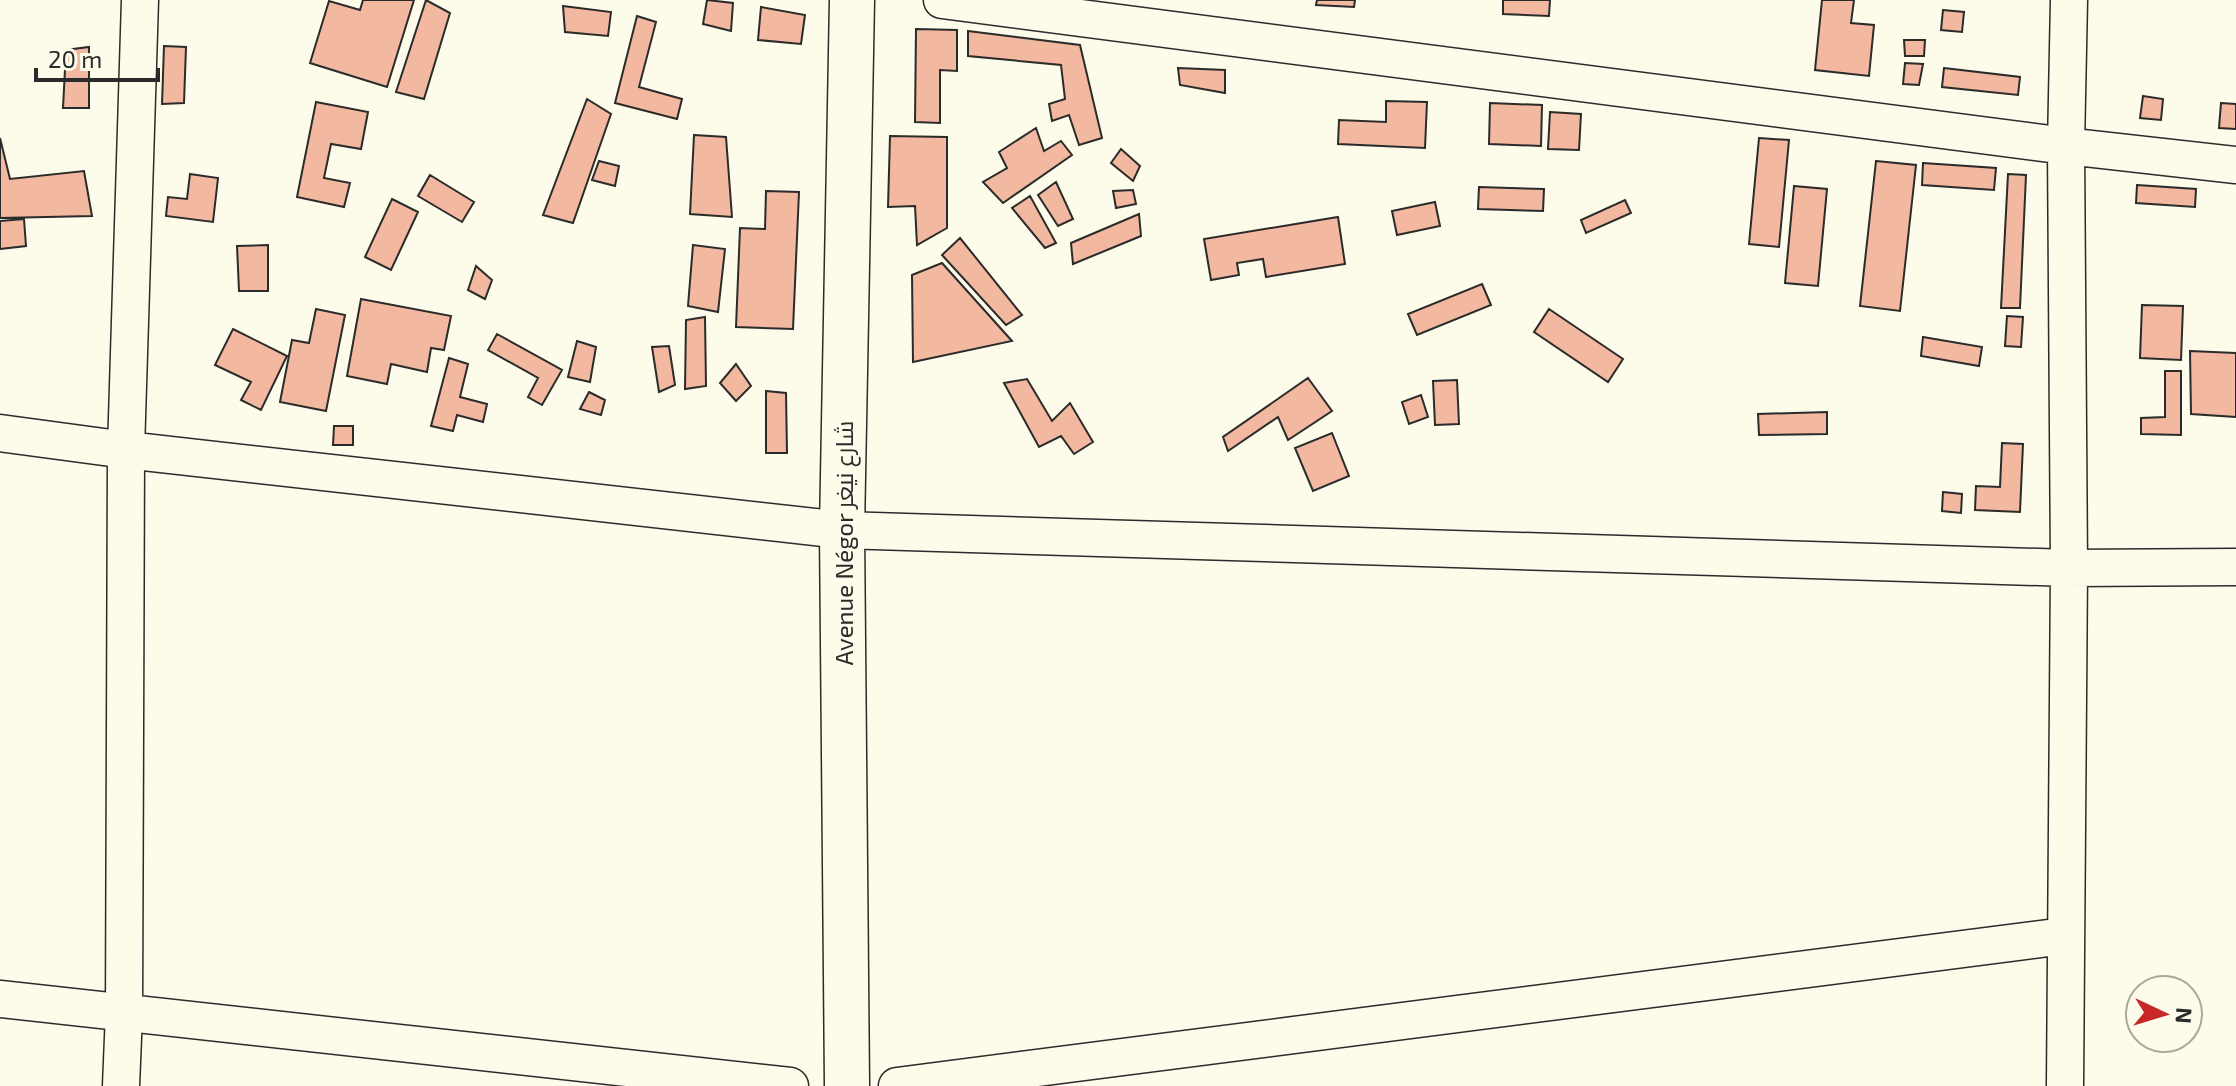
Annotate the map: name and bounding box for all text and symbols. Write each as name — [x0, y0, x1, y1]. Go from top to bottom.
scale bar — [36, 32, 158, 82]
text: 20 m — [48, 44, 102, 73]
street label: Avenue Négor شارع نيغر — [829, 421, 861, 665]
north arrow — [2124, 974, 2204, 1054]
text: N — [2171, 1007, 2198, 1024]

